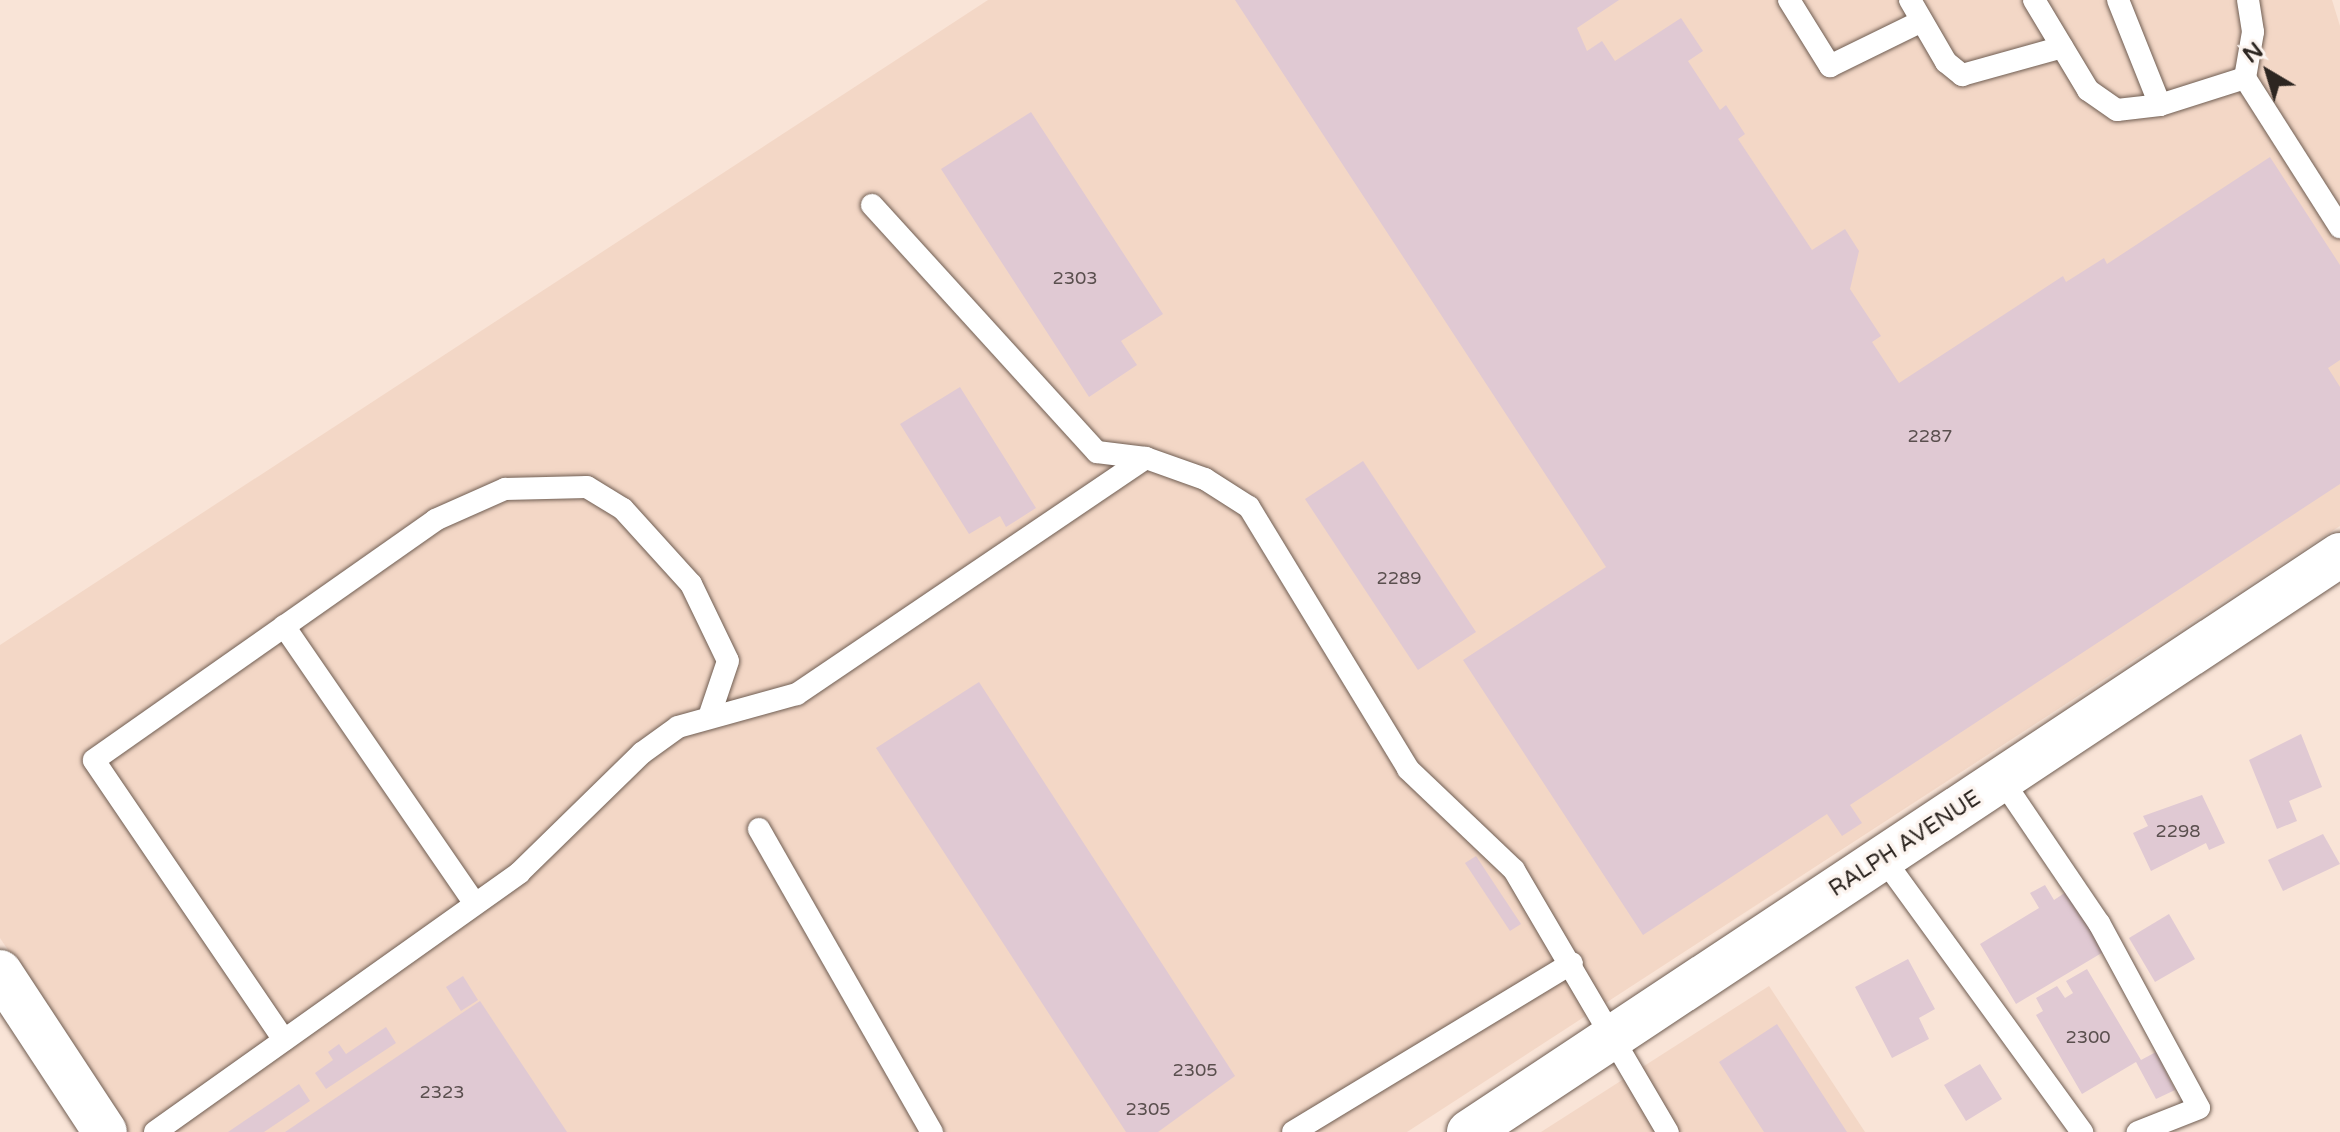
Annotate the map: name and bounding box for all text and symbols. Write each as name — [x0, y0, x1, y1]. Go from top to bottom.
north arrow — [2228, 32, 2308, 112]
text: N — [2238, 37, 2268, 69]
house number: 2303 — [1052, 267, 1098, 289]
house number: 2287 — [1907, 425, 1953, 447]
house number: 2289 — [1376, 567, 1422, 589]
street label: RALPH AVENUE — [1824, 785, 1986, 903]
house number: 2298 — [2155, 820, 2201, 842]
house number: 2300 — [2065, 1026, 2111, 1048]
house number: 2305 — [1172, 1059, 1218, 1081]
house number: 2323 — [419, 1081, 465, 1103]
house number: 2305 — [1125, 1098, 1171, 1120]

